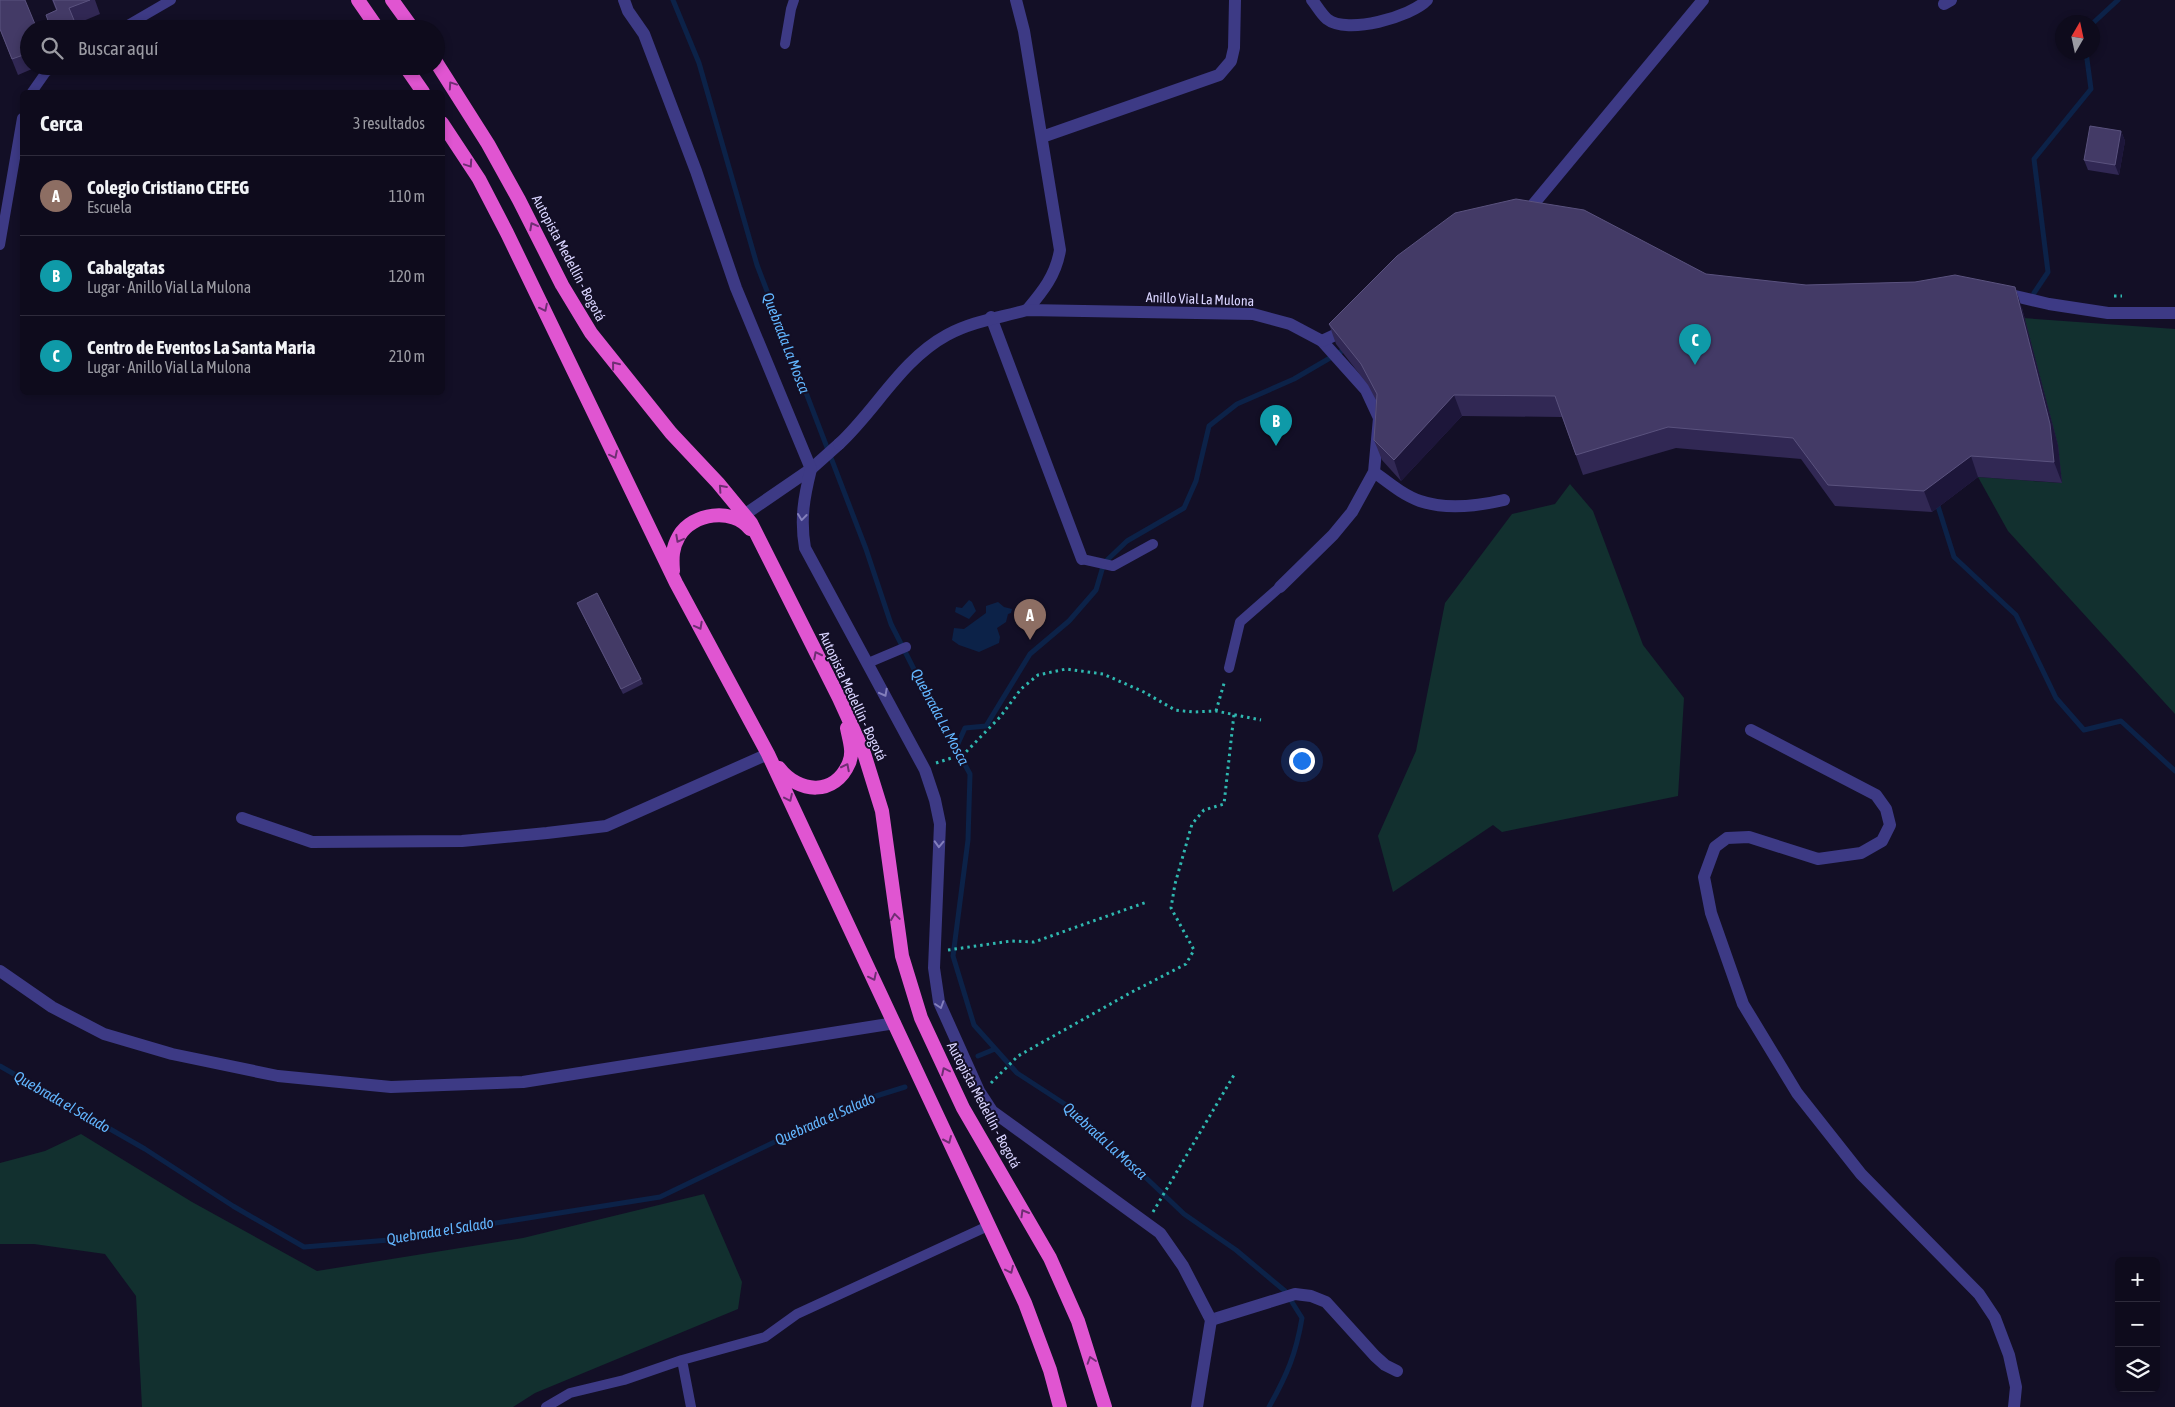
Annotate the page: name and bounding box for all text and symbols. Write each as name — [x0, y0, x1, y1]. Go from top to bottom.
north arrow — [2055, 15, 2100, 60]
search box — [20, 20, 445, 75]
icon: search — [38, 34, 66, 62]
text: Buscar aquí — [78, 37, 158, 59]
one-way arrow — [448, 81, 458, 90]
text: Cerca — [40, 111, 83, 135]
text: 3 resultados — [353, 114, 425, 132]
one-way arrow — [463, 159, 472, 168]
text: Colegio Cristiano CEFEG — [87, 176, 249, 198]
text: A — [52, 187, 60, 205]
text: 110 m — [389, 187, 425, 205]
street label: Autopista Medellín - Bogotá — [529, 192, 609, 324]
text: Escuela — [87, 198, 132, 216]
one-way arrow — [529, 222, 539, 231]
text: Cabalgatas — [87, 256, 165, 278]
text: B — [52, 267, 60, 285]
text: 120 m — [389, 267, 425, 285]
text: Lugar · Anillo Vial La Mulona — [87, 278, 251, 296]
street label: Anillo Vial La Mulona — [1146, 289, 1254, 309]
water label: Quebrada La Mosca — [759, 290, 814, 396]
one-way arrow — [538, 303, 548, 312]
pin: C — [1679, 324, 1711, 365]
text: Centro de Eventos La Santa Maria — [87, 336, 315, 358]
text: C — [52, 347, 60, 365]
text: 210 m — [389, 347, 425, 365]
text: Lugar · Anillo Vial La Mulona — [87, 358, 251, 376]
one-way arrow — [613, 362, 621, 371]
pin: B — [1260, 405, 1292, 446]
one-way arrow — [608, 450, 619, 459]
one-way arrow — [719, 484, 728, 493]
one-way arrow — [797, 513, 808, 521]
one-way arrow — [675, 534, 685, 543]
pin: A — [1014, 599, 1046, 640]
one-way arrow — [693, 621, 703, 630]
street label: Autopista Medellín - Bogotá — [816, 629, 890, 763]
one-way arrow — [813, 651, 823, 660]
water label: Quebrada La Mosca — [908, 666, 973, 768]
one-way arrow — [878, 688, 888, 697]
your location — [1289, 748, 1315, 774]
one-way arrow — [840, 763, 850, 772]
one-way arrow — [782, 793, 793, 802]
one-way arrow — [934, 840, 944, 848]
one-way arrow — [891, 913, 901, 921]
one-way arrow — [867, 971, 877, 980]
one-way arrow — [935, 1001, 945, 1009]
street label: Autopista Medellín - Bogotá — [944, 1039, 1024, 1171]
water label: Quebrada el Salado — [11, 1067, 113, 1136]
one-way arrow — [941, 1067, 952, 1076]
water label: Quebrada el Salado — [772, 1089, 878, 1148]
water label: Quebrada La Mosca — [1060, 1099, 1151, 1183]
one-way arrow — [942, 1135, 953, 1144]
one-way arrow — [1020, 1209, 1030, 1218]
water label: Quebrada el Salado — [385, 1214, 495, 1247]
map controls — [2115, 1257, 2160, 1392]
button: + — [2115, 1257, 2160, 1302]
one-way arrow — [1003, 1265, 1014, 1274]
button: − — [2115, 1302, 2160, 1347]
button: layers — [2115, 1347, 2160, 1392]
one-way arrow — [1087, 1357, 1097, 1365]

